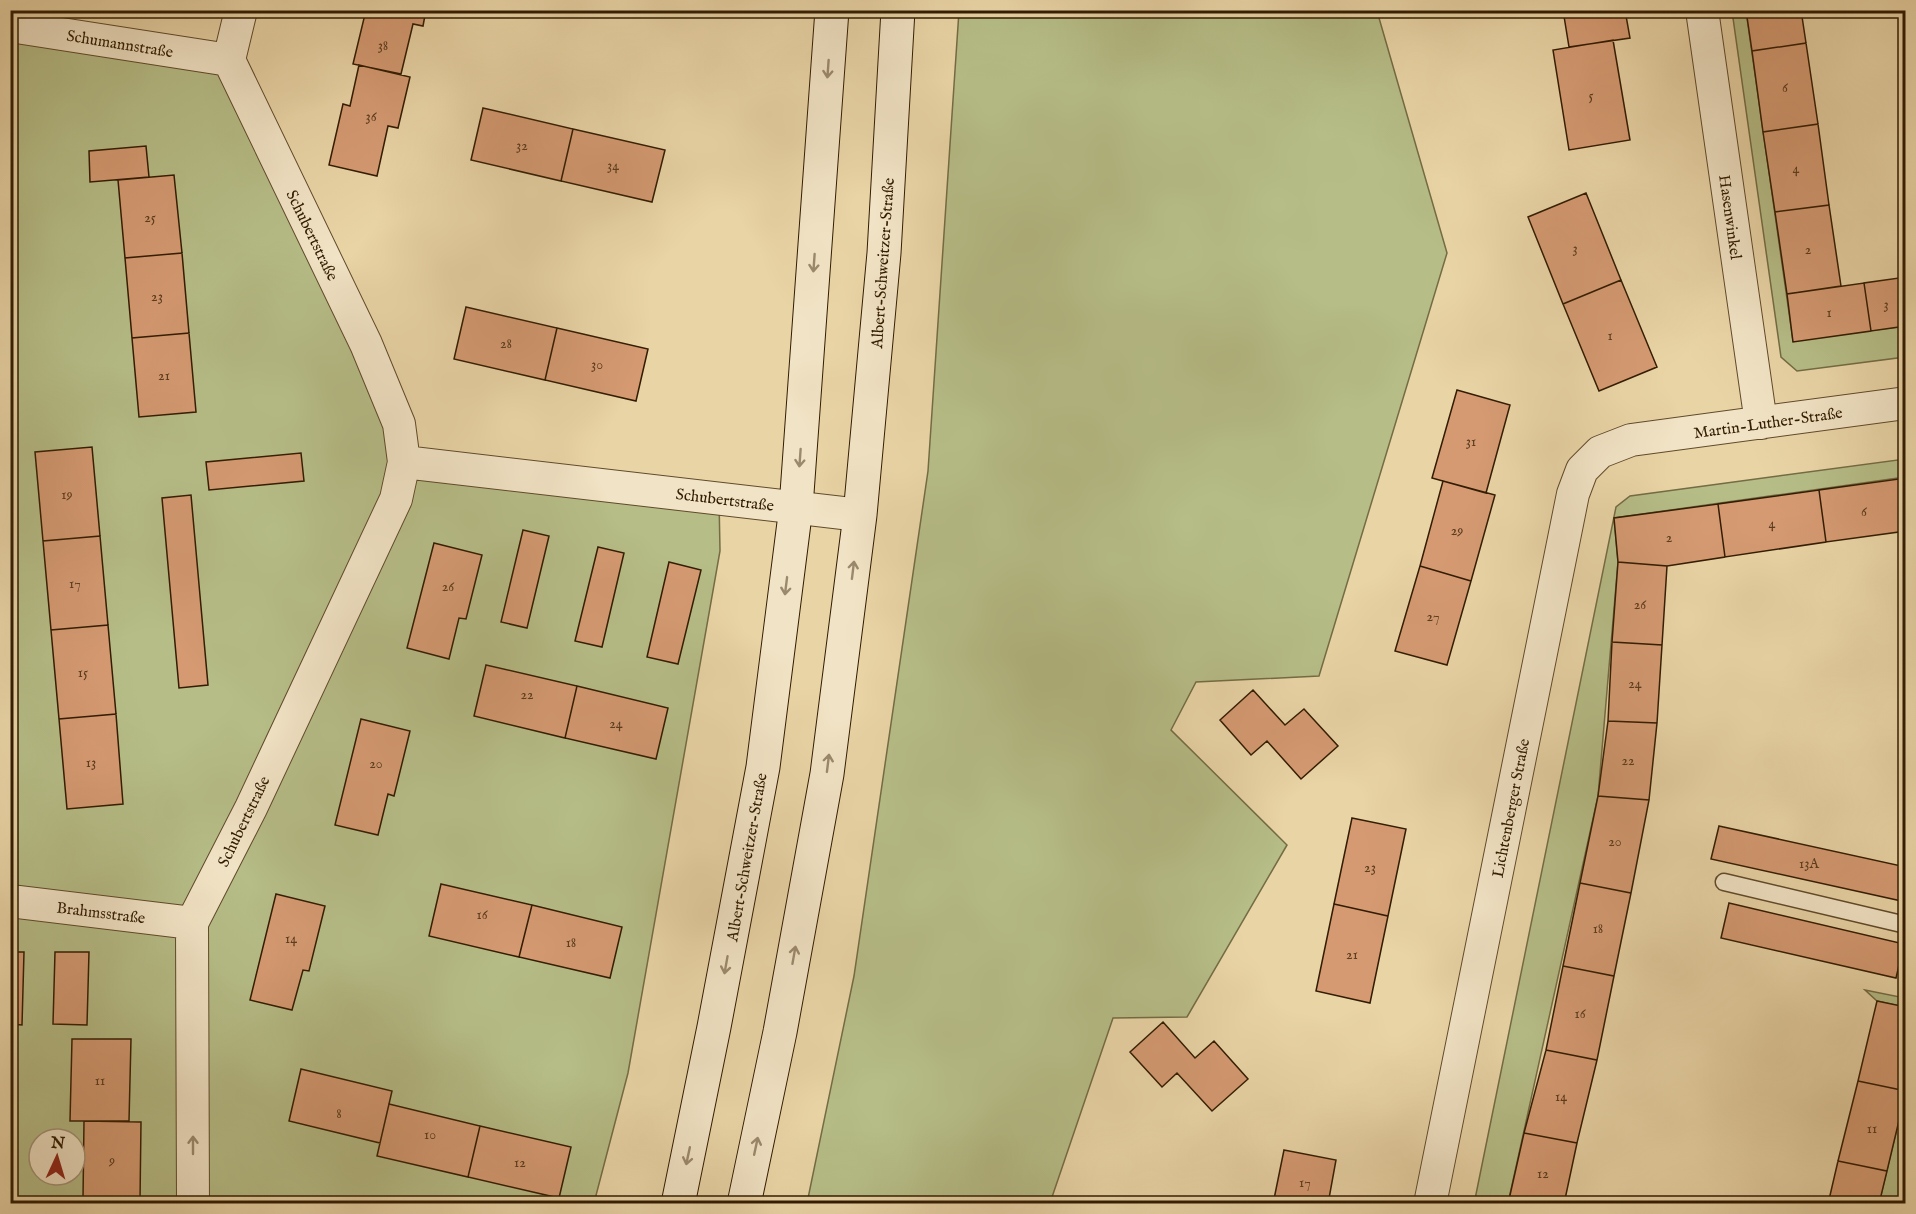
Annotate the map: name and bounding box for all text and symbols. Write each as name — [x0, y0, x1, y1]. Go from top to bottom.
street label: Schumannstraße — [65, 27, 174, 63]
house number: 38 — [378, 37, 388, 55]
one-way arrow — [822, 58, 833, 78]
house number: 6 — [1782, 79, 1789, 97]
house number: 5 — [1588, 87, 1594, 105]
house number: 36 — [365, 108, 378, 126]
house number: 32 — [516, 137, 528, 155]
house number: 34 — [607, 157, 619, 175]
house number: 4 — [1793, 160, 1800, 178]
street label: Hasenwinkel — [1713, 174, 1745, 262]
street label: Albert-Schweitzer-Straße — [868, 177, 900, 350]
street label: Schubertstraße — [281, 187, 342, 285]
house number: 25 — [144, 209, 156, 227]
house number: 3 — [1572, 240, 1578, 258]
house number: 2 — [1805, 241, 1812, 259]
one-way arrow — [808, 253, 819, 273]
house number: 23 — [151, 288, 163, 306]
house number: 3 — [1883, 296, 1889, 314]
house number: 1 — [1826, 304, 1832, 322]
house number: 1 — [1607, 327, 1613, 345]
house number: 28 — [500, 335, 512, 353]
house number: 30 — [591, 356, 603, 374]
house number: 21 — [158, 367, 170, 385]
street label: Martin-Luther-Straße — [1693, 404, 1844, 444]
house number: 31 — [1466, 433, 1476, 451]
one-way arrow — [794, 447, 805, 467]
street label: Schubertstraße — [675, 485, 775, 517]
house number: 19 — [61, 486, 73, 504]
house number: 6 — [1861, 503, 1868, 521]
house number: 4 — [1769, 515, 1776, 533]
house number: 29 — [1451, 522, 1463, 540]
house number: 2 — [1666, 529, 1673, 547]
one-way arrow — [848, 560, 859, 580]
house number: 17 — [69, 575, 81, 593]
one-way arrow — [780, 576, 791, 595]
house number: 26 — [442, 578, 455, 596]
house number: 26 — [1634, 596, 1647, 614]
house number: 27 — [1427, 608, 1439, 626]
house number: 15 — [78, 664, 88, 682]
house number: 24 — [1628, 675, 1642, 693]
house number: 22 — [520, 686, 534, 704]
house number: 24 — [609, 715, 623, 733]
street label: Lichtenberger Straße — [1489, 737, 1535, 880]
house number: 22 — [1621, 752, 1635, 770]
house number: 13 — [86, 754, 96, 772]
one-way arrow — [823, 754, 834, 774]
house number: 20 — [369, 755, 383, 773]
street label: Albert-Schweitzer-Straße — [723, 771, 773, 944]
street label: Schubertstraße — [214, 773, 275, 871]
house number: 20 — [1608, 833, 1622, 851]
house number: 13A — [1799, 855, 1819, 873]
house number: 23 — [1364, 859, 1376, 877]
street label: Brahmsstraße — [55, 899, 146, 929]
house number: 16 — [476, 906, 489, 924]
house number: 18 — [1593, 920, 1603, 938]
house number: 14 — [285, 930, 297, 948]
house number: 18 — [566, 934, 576, 952]
one-way arrow — [789, 946, 800, 965]
house number: 21 — [1346, 946, 1358, 964]
one-way arrow — [720, 955, 731, 974]
house number: 16 — [1574, 1005, 1587, 1023]
house number: 11 — [95, 1072, 105, 1090]
house number: 14 — [1555, 1088, 1567, 1106]
house number: 8 — [336, 1105, 342, 1123]
house number: 11 — [1867, 1120, 1877, 1138]
house number: 10 — [424, 1126, 436, 1144]
north arrow — [27, 1127, 87, 1187]
text: N — [49, 1134, 66, 1155]
one-way arrow — [187, 1136, 199, 1156]
one-way arrow — [751, 1137, 762, 1157]
one-way arrow — [682, 1146, 693, 1166]
house number: 9 — [108, 1152, 115, 1170]
house number: 12 — [514, 1154, 526, 1172]
house number: 12 — [1537, 1165, 1549, 1183]
house number: 17 — [1299, 1174, 1311, 1192]

